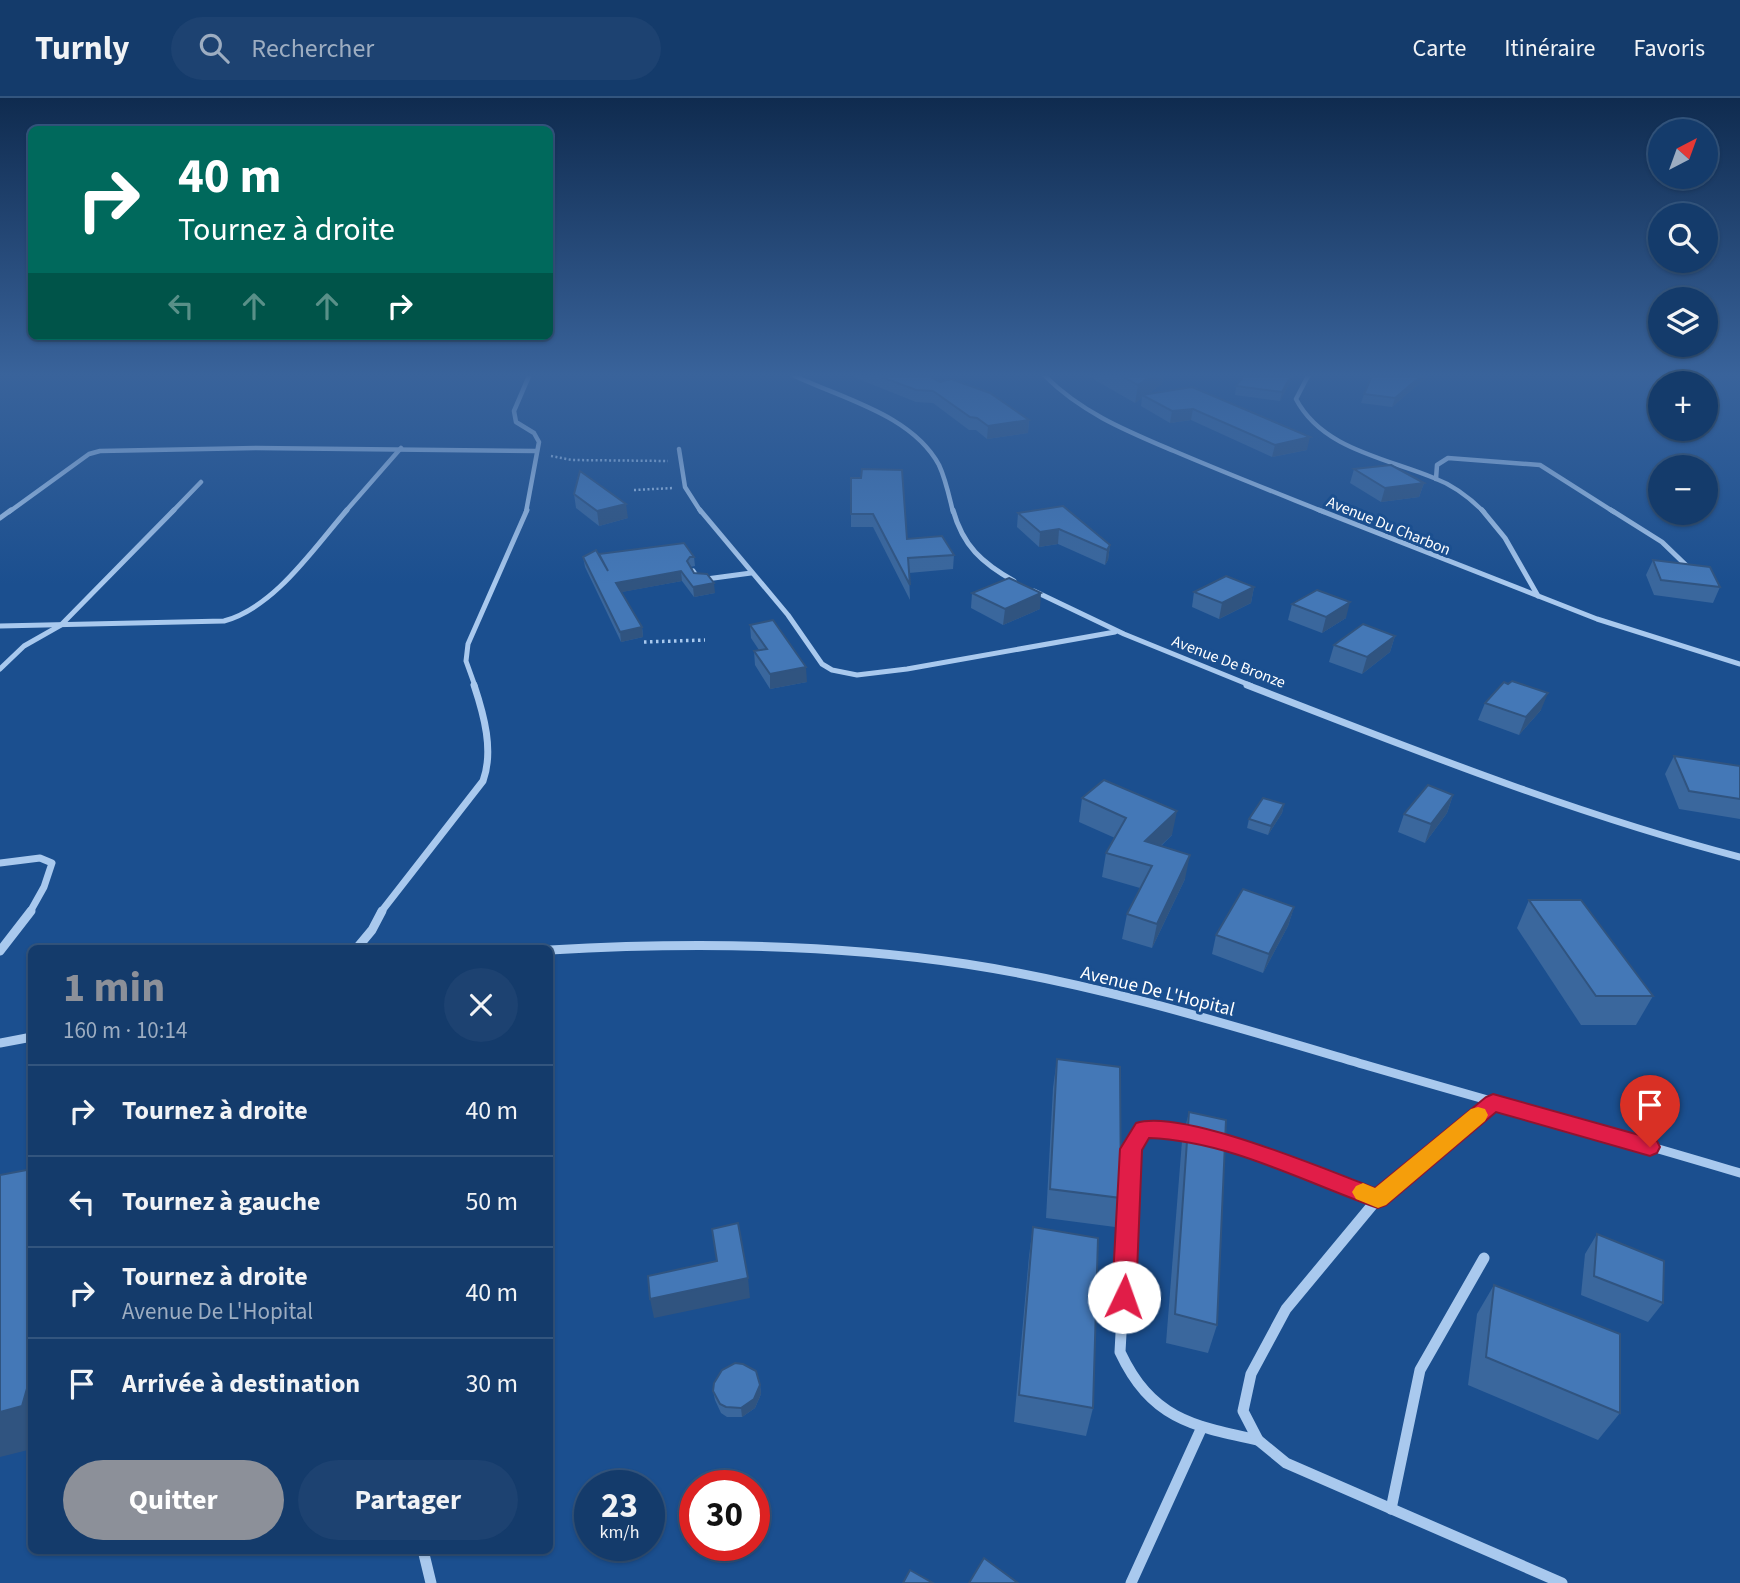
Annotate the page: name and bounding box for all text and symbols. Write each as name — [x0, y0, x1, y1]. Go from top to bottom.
search box — [171, 17, 661, 80]
text: Turnly — [35, 25, 129, 72]
icon: search — [195, 29, 233, 67]
text: Rechercher — [251, 30, 374, 67]
text: Carte — [1412, 31, 1466, 66]
text: Itinéraire — [1504, 31, 1595, 66]
text: Favoris — [1633, 31, 1705, 66]
north arrow — [1648, 119, 1718, 189]
map controls — [1648, 119, 1718, 525]
text: 40 m — [178, 142, 282, 212]
icon: right — [63, 154, 154, 245]
button: search — [1648, 203, 1718, 273]
text: Tournez à droite — [178, 207, 395, 253]
icon: left — [162, 287, 200, 325]
icon: ahead — [235, 287, 273, 325]
icon: ahead — [308, 287, 346, 325]
icon: right — [381, 287, 419, 325]
button: layers — [1648, 287, 1718, 357]
button: + — [1648, 371, 1718, 441]
button: − — [1648, 455, 1718, 525]
street label: Avenue Du Charbon — [1323, 491, 1454, 561]
street label: Avenue De Bronze — [1169, 630, 1289, 694]
text: 1 min — [63, 958, 165, 1018]
street label: Avenue De L'Hopital — [1078, 959, 1238, 1024]
button: close — [444, 968, 518, 1042]
text: 160 m · 10:14 — [63, 1014, 187, 1047]
pin — [1620, 1075, 1680, 1147]
icon: arrive — [1631, 1086, 1669, 1124]
icon: right — [63, 1092, 101, 1130]
text: Tournez à droite — [122, 1092, 308, 1129]
text: 40 m — [465, 1092, 518, 1129]
icon: left — [63, 1183, 101, 1221]
text: Tournez à gauche — [122, 1183, 321, 1220]
text: 50 m — [465, 1183, 518, 1220]
text: Tournez à droite — [122, 1258, 308, 1295]
position arrow — [1087, 1260, 1161, 1334]
icon: right — [63, 1274, 101, 1312]
text: 40 m — [465, 1274, 518, 1311]
text: Avenue De L'Hopital — [122, 1295, 313, 1328]
icon: arrive — [63, 1365, 101, 1403]
text: Arrivée à destination — [122, 1365, 360, 1402]
text: 30 m — [465, 1365, 518, 1402]
button: Quitter — [63, 1460, 284, 1540]
button: Partager — [298, 1460, 518, 1540]
speed limit sign: 30 — [679, 1470, 770, 1561]
text: 23 — [601, 1481, 638, 1531]
text: km/h — [600, 1520, 639, 1545]

